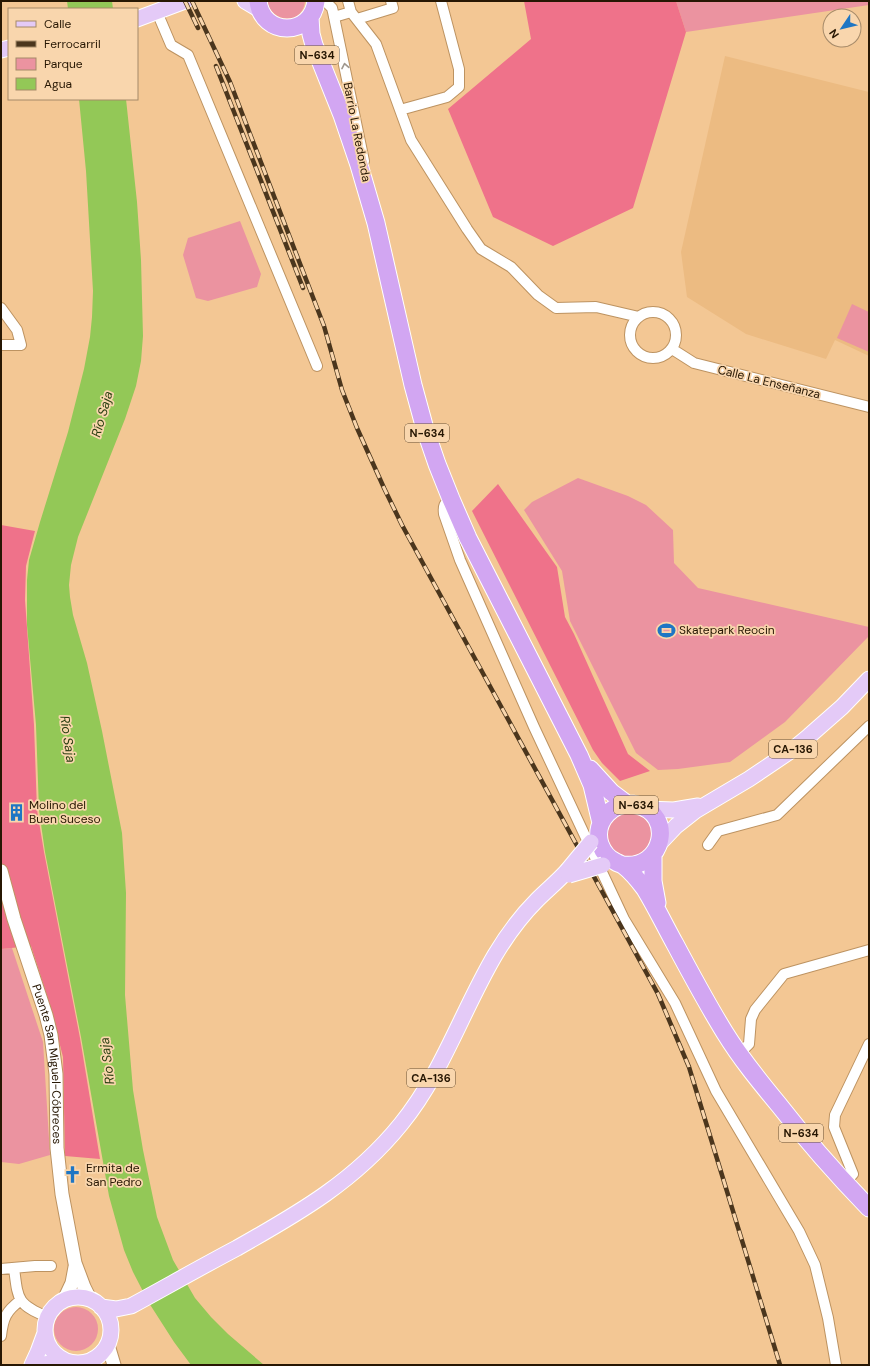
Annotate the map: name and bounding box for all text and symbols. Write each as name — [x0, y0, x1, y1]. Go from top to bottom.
legend — [8, 8, 138, 100]
north arrow — [822, 8, 862, 48]
text: Calle — [44, 16, 71, 32]
text: N — [826, 26, 842, 41]
text: Ferrocarril — [44, 36, 101, 52]
road number: N-634 — [295, 46, 339, 64]
text: Parque — [44, 56, 83, 72]
one-way arrow — [341, 63, 349, 69]
text: Agua — [44, 76, 72, 92]
street label: Barrio La Redonda — [340, 81, 374, 183]
street label: Calle La Enseñanza — [716, 361, 822, 403]
water label: Río Saja — [87, 389, 117, 439]
road number: N-634 — [405, 424, 449, 442]
sports icon: Skatepark Reocin — [656, 620, 676, 640]
place label: Skatepark Reocin — [679, 622, 775, 638]
water label: Río Saja — [56, 714, 80, 764]
road number: CA-136 — [769, 740, 817, 758]
road number: N-634 — [614, 796, 658, 814]
place label: Molino del Buen Suceso — [29, 797, 101, 827]
building icon: Molino del Buen Suceso — [6, 802, 26, 822]
street label: Puente San Miguel-Cóbreces — [28, 982, 65, 1144]
water label: Río Saja — [96, 1036, 118, 1086]
road number: CA-136 — [407, 1069, 455, 1087]
road number: N-634 — [779, 1124, 823, 1142]
place label: Ermita de San Pedro — [86, 1160, 142, 1190]
church icon: Ermita de San Pedro — [63, 1165, 83, 1185]

